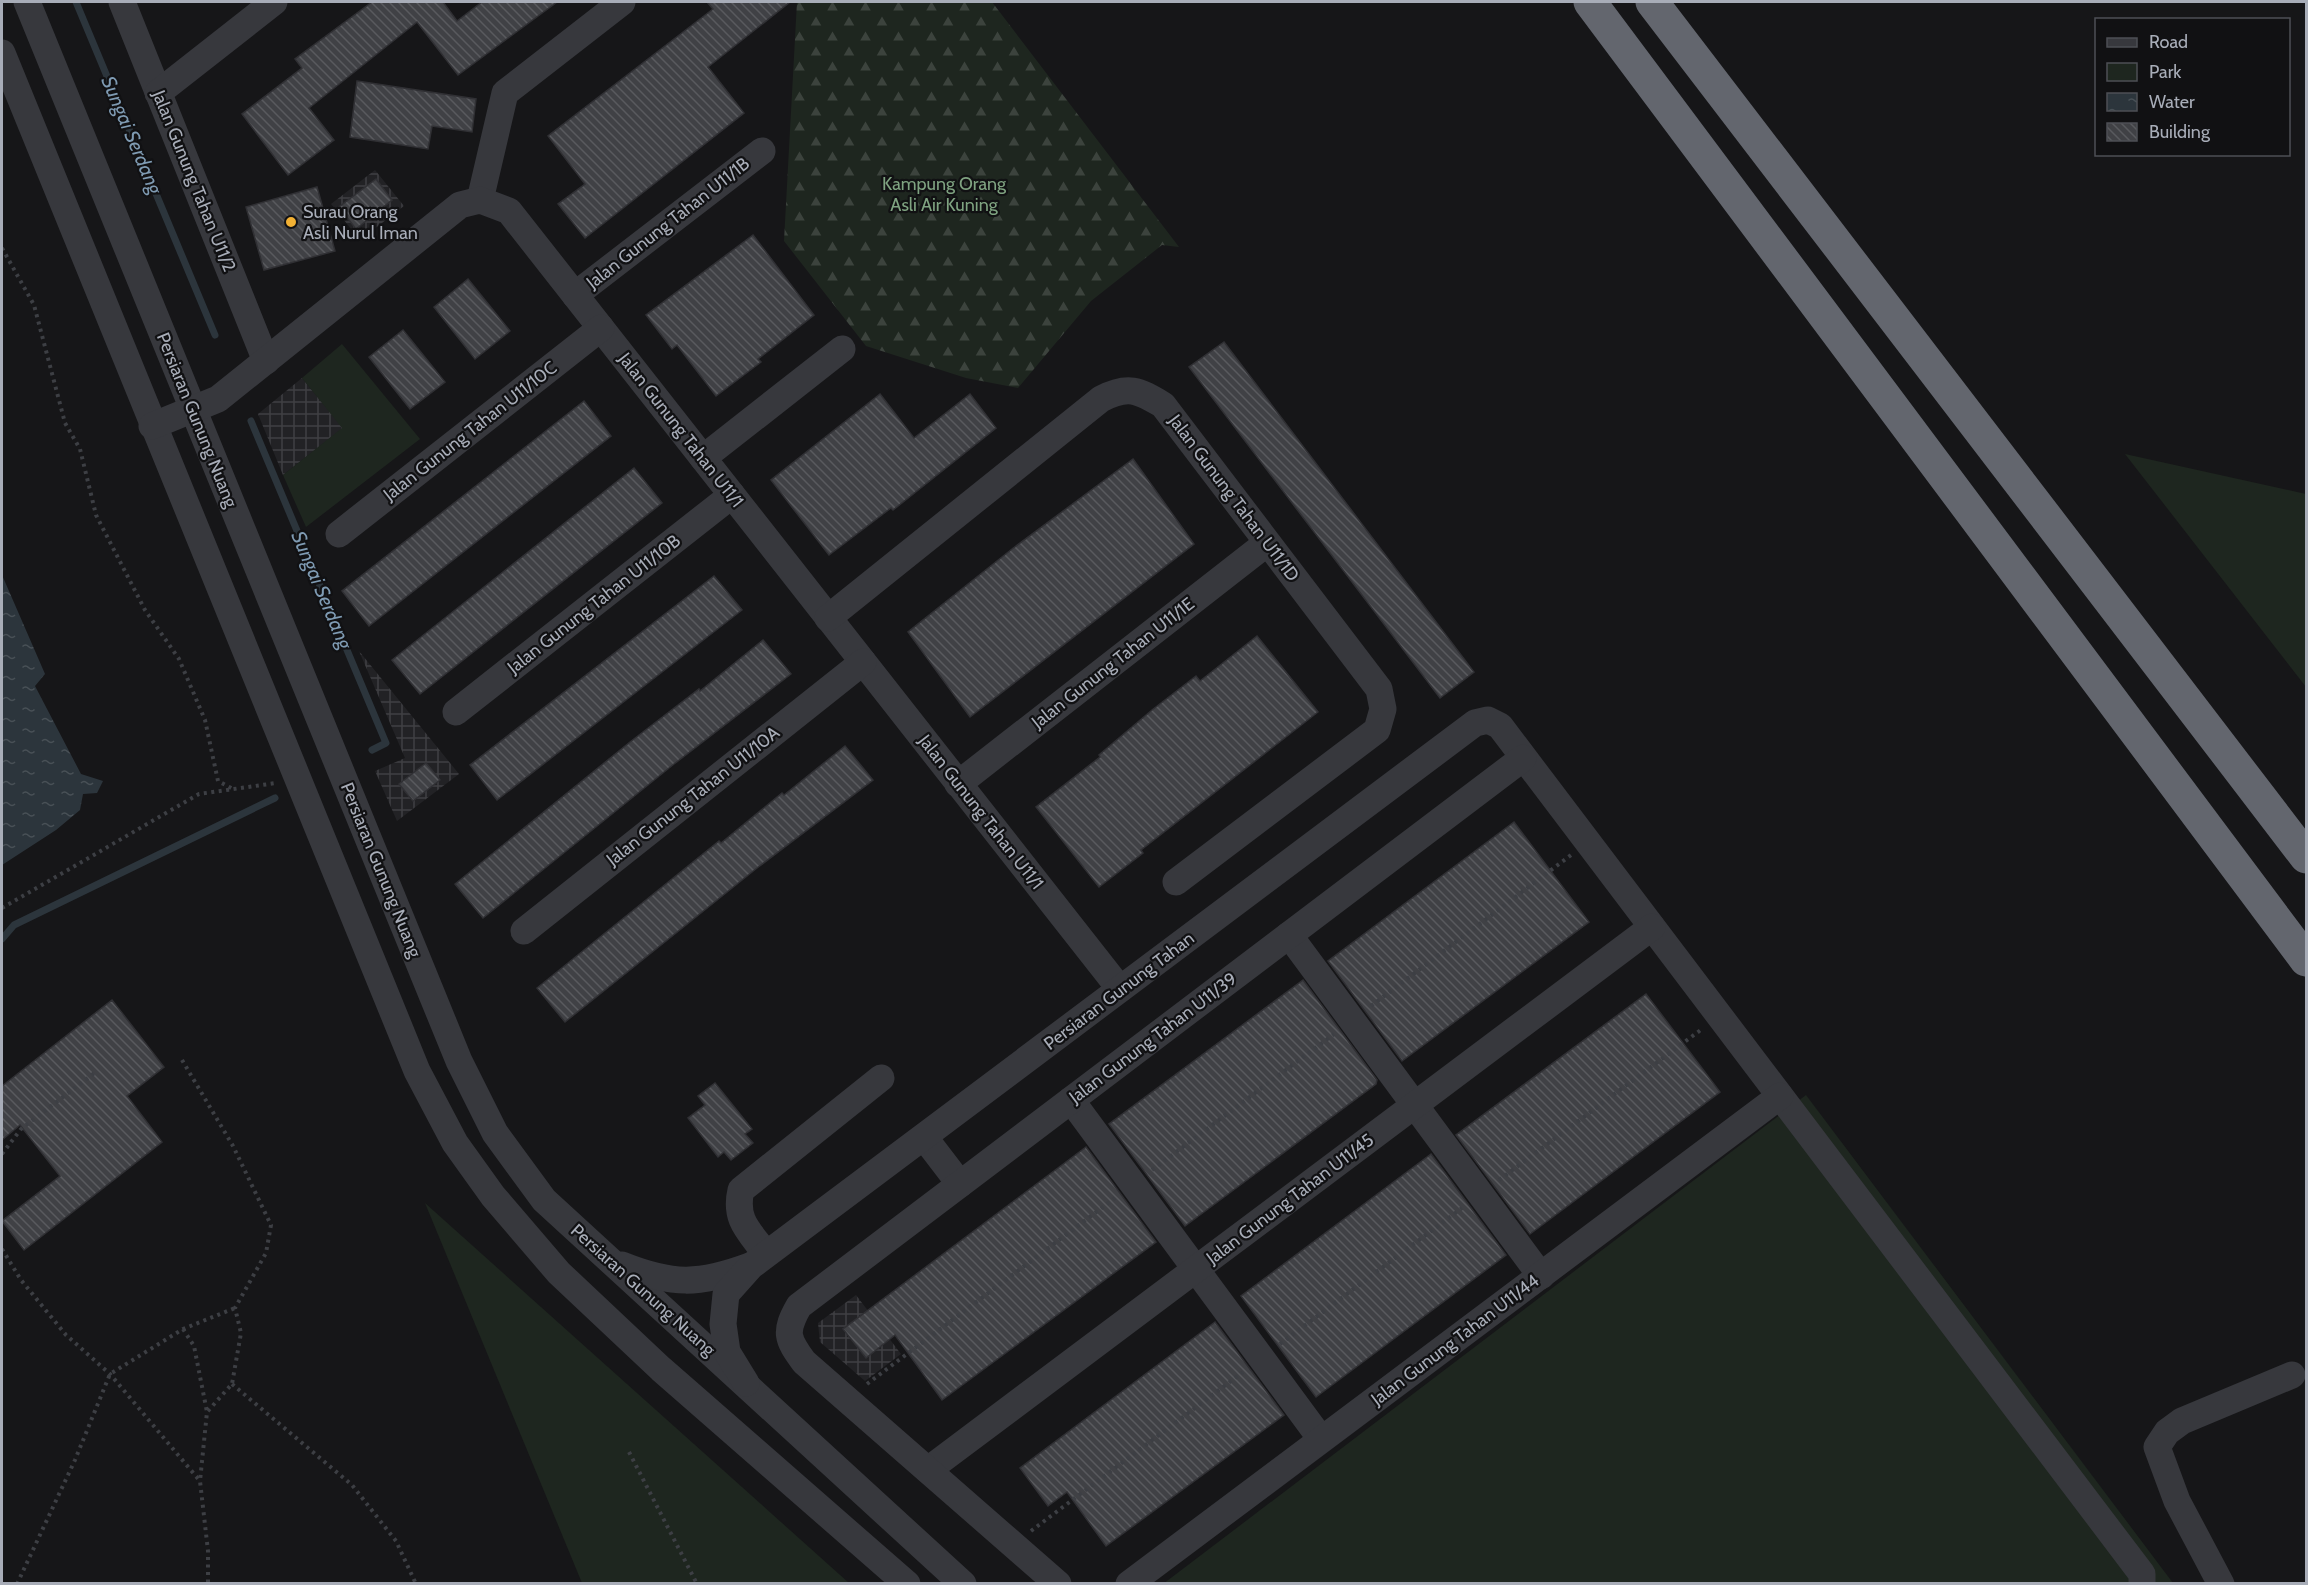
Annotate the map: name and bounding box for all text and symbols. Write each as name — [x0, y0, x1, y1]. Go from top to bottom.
legend — [2095, 18, 2290, 156]
text: Road — [2149, 31, 2188, 53]
text: Park — [2149, 61, 2182, 83]
water label: Sungai Serdang — [96, 72, 168, 198]
street label: Jalan Gunung Tahan U11/2 — [147, 86, 240, 275]
text: Water — [2149, 91, 2195, 113]
text: Building — [2149, 121, 2211, 143]
street label: Jalan Gunung Tahan U11/1B — [581, 152, 754, 294]
park label: Kampung Orang Asli Air Kuning — [882, 173, 1007, 216]
place label: Surau Orang Asli Nurul Iman — [303, 201, 418, 244]
marker: Surau Orang Asli Nurul Iman — [284, 215, 298, 229]
street label: Persiaran Gunung Nuang — [152, 329, 243, 512]
street label: Jalan Gunung Tahan U11/1 — [613, 348, 748, 512]
street label: Jalan Gunung Tahan U11/10C — [378, 357, 561, 506]
street label: Jalan Gunung Tahan U11/1D — [1163, 409, 1304, 586]
water label: Sungai Serdang — [286, 527, 358, 653]
street label: Jalan Gunung Tahan U11/10B — [502, 529, 685, 679]
street label: Jalan Gunung Tahan U11/1E — [1027, 593, 1199, 734]
street label: Jalan Gunung Tahan U11/10A — [601, 722, 784, 871]
street label: Jalan Gunung Tahan U11/1 — [913, 730, 1048, 894]
street label: Persiaran Gunung Nuang — [336, 779, 427, 962]
street label: Persiaran Gunung Tahan — [1039, 927, 1199, 1055]
street label: Jalan Gunung Tahan U11/39 — [1064, 968, 1241, 1109]
street label: Jalan Gunung Tahan U11/45 — [1201, 1129, 1378, 1270]
street label: Persiaran Gunung Nuang — [566, 1219, 721, 1361]
street label: Jalan Gunung Tahan U11/44 — [1366, 1270, 1543, 1411]

